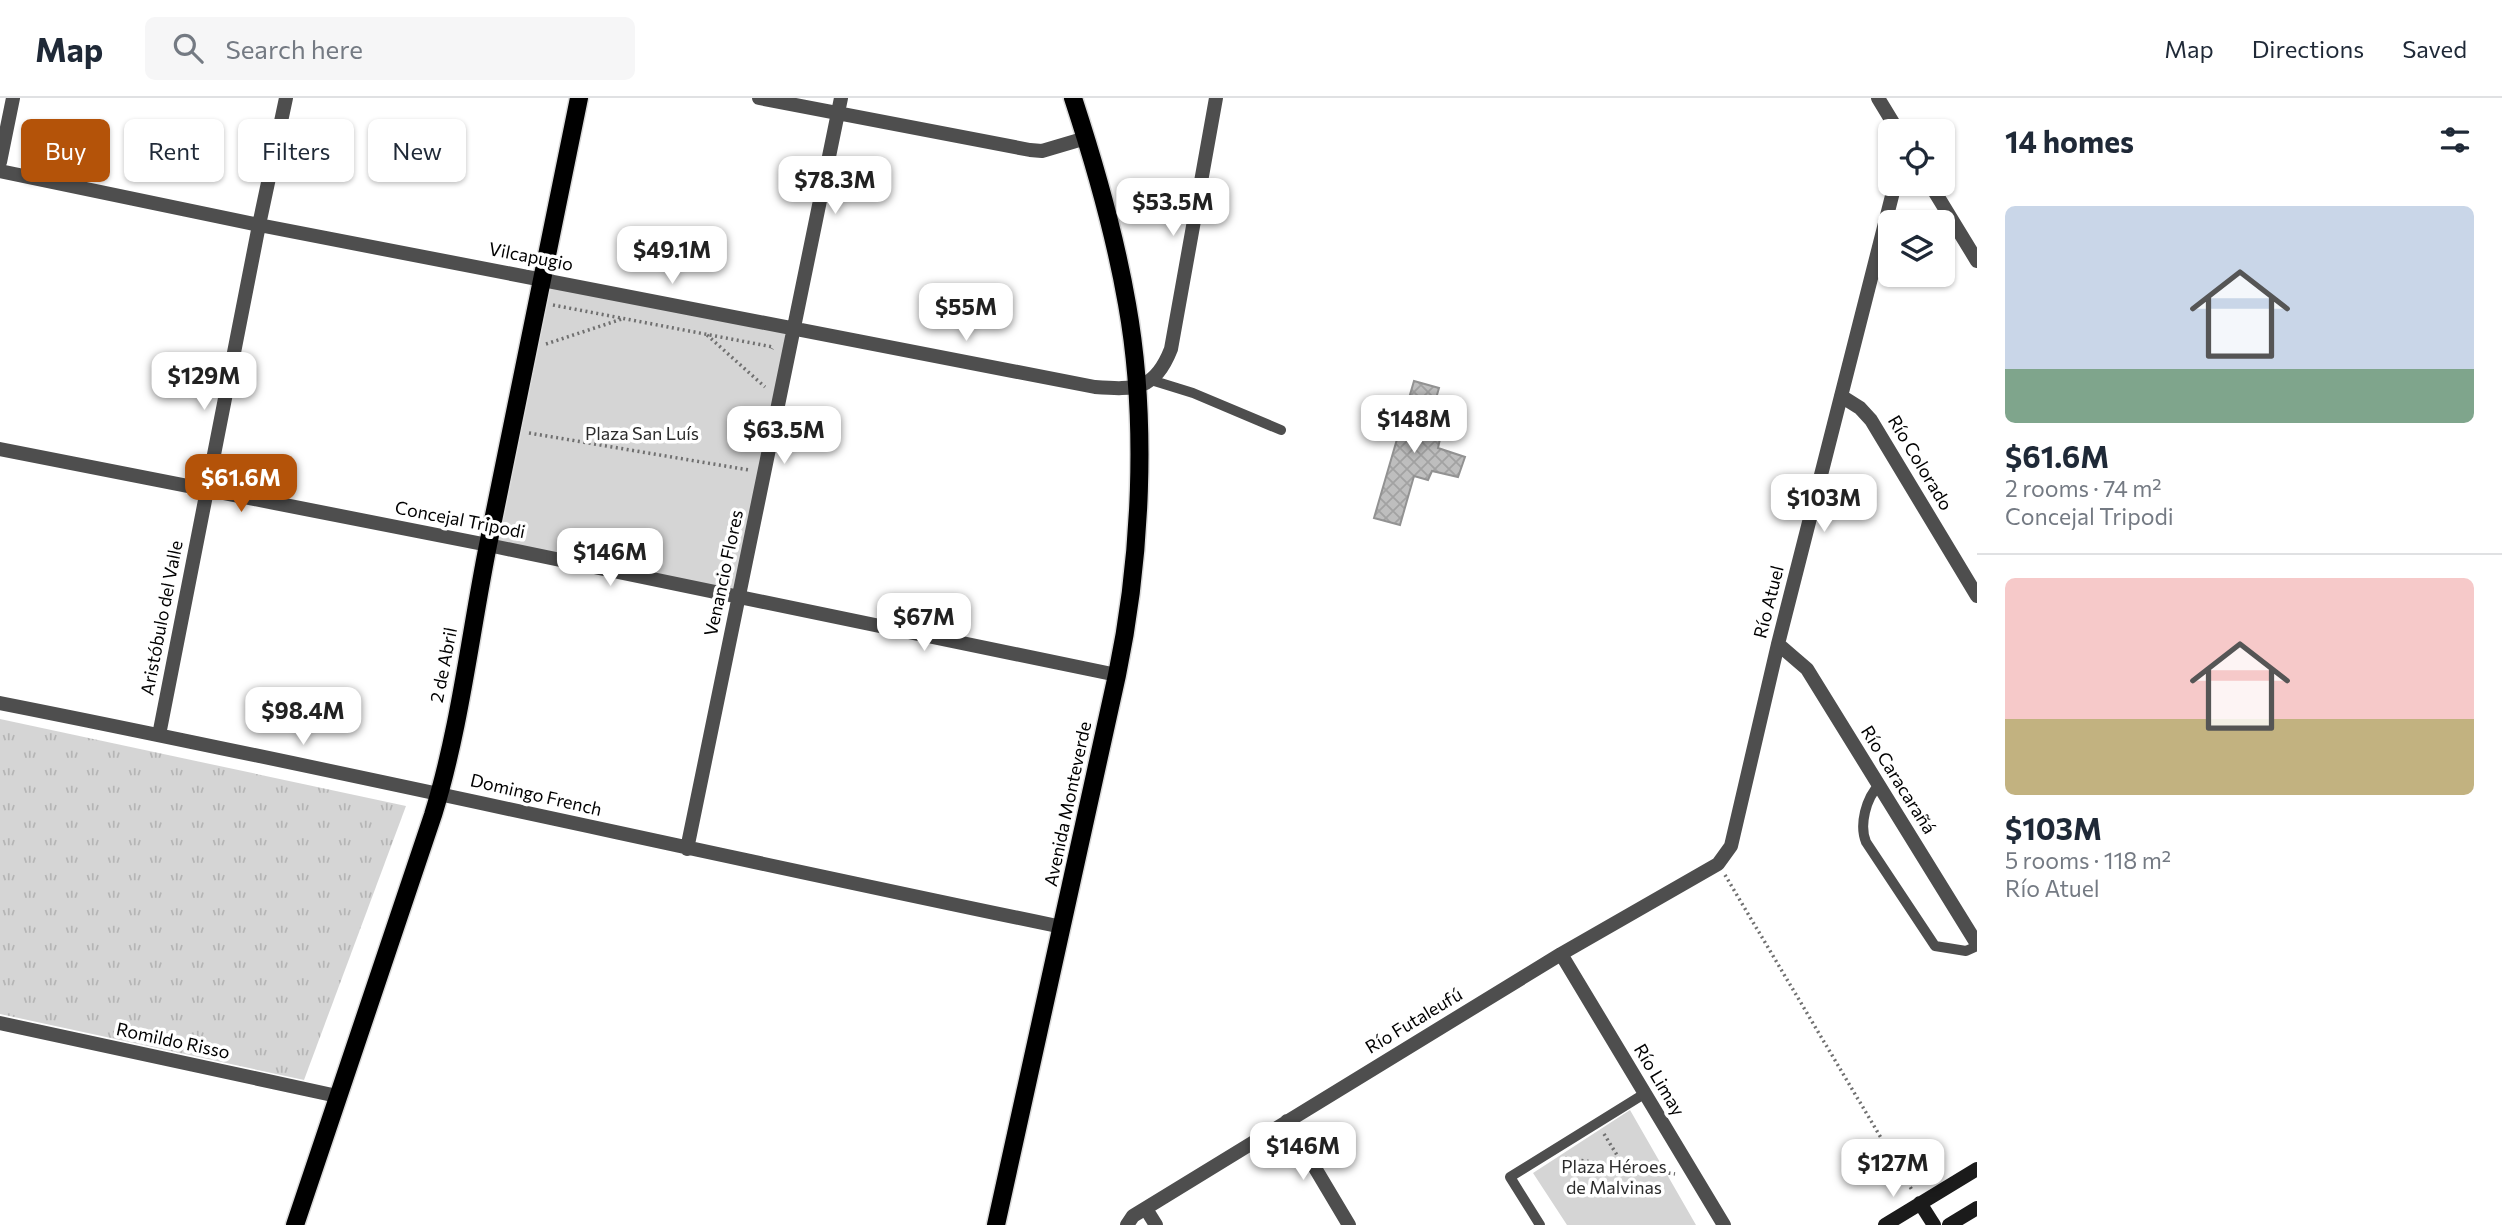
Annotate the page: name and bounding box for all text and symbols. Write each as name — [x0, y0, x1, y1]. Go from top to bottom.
search box — [145, 17, 635, 80]
text: Map — [35, 28, 103, 69]
icon: search — [169, 29, 207, 67]
text: Search here — [225, 33, 363, 64]
text: Map — [2164, 34, 2214, 63]
text: Directions — [2252, 34, 2364, 63]
text: Saved — [2402, 34, 2467, 63]
chip: Buy — [21, 119, 110, 182]
chip: Rent — [124, 119, 224, 182]
chip: Filters — [238, 119, 354, 182]
chip: New — [368, 119, 466, 182]
map controls — [1878, 119, 1955, 287]
button: locate — [1878, 119, 1955, 196]
icon: filters — [2436, 121, 2474, 159]
text: 14 homes — [2005, 122, 2134, 159]
pin: $78.3M — [778, 156, 892, 216]
text: $78.3M — [794, 165, 876, 193]
pin: $53.5M — [1116, 178, 1230, 238]
text: $53.5M — [1132, 187, 1214, 215]
button: layers — [1878, 210, 1955, 287]
pin: $49.1M — [615, 226, 729, 286]
text: $49.1M — [633, 235, 711, 263]
street label: Vilcapugio — [487, 237, 575, 275]
icon: home — [2177, 251, 2303, 377]
pin: $55M — [925, 284, 1007, 343]
text: $55M — [935, 292, 997, 320]
pin: $129M — [155, 352, 253, 412]
text: $129M — [168, 361, 240, 389]
pin: $148M — [1365, 396, 1463, 455]
text: $148M — [1377, 404, 1451, 432]
pin: $63.5M — [727, 406, 841, 466]
street label: Río Colorado — [1884, 411, 1958, 514]
text: $63.5M — [743, 415, 825, 443]
park label: Plaza San Luís — [585, 422, 699, 444]
text: $61.6M — [2005, 437, 2109, 474]
pin: $61.6M — [184, 454, 298, 514]
text: $61.6M — [201, 463, 281, 491]
pin: $103M — [1775, 474, 1873, 534]
text: 2 rooms · 74 m² — [2005, 474, 2161, 502]
text: $103M — [1787, 483, 1861, 511]
street label: Concejal Tripodi — [393, 496, 527, 542]
text: Concejal Tripodi — [2005, 502, 2174, 530]
street label: Venancio Flores — [699, 508, 747, 638]
pin: $146M — [561, 528, 659, 588]
text: $146M — [573, 537, 647, 565]
street label: Aristóbulo del Valle — [135, 539, 187, 697]
street label: Río Atuel — [1748, 563, 1788, 640]
pin: $67M — [883, 594, 965, 653]
text: $67M — [893, 602, 955, 630]
icon: home — [2177, 623, 2303, 749]
street label: 2 de Abril — [425, 625, 461, 704]
pin: $98.4M — [246, 688, 360, 747]
text: $98.4M — [261, 696, 345, 724]
street label: Avenida Monteverde — [1039, 719, 1095, 888]
street label: Río Caracarañá — [1857, 721, 1941, 838]
street label: Domingo French — [468, 768, 604, 820]
text: $103M — [2005, 809, 2102, 846]
text: 5 rooms · 118 m² — [2005, 846, 2171, 874]
text: Río Atuel — [2005, 874, 2100, 902]
street label: Río Futaleufú — [1361, 983, 1466, 1058]
street label: Romildo Risso — [114, 1017, 232, 1063]
street label: Río Limay — [1630, 1040, 1690, 1119]
pin: $146M — [1254, 1122, 1352, 1182]
text: $146M — [1266, 1131, 1340, 1159]
pin: $127M — [1844, 1140, 1942, 1199]
text: $127M — [1857, 1148, 1929, 1176]
park label: Plaza Héroes de Malvinas — [1561, 1155, 1667, 1198]

